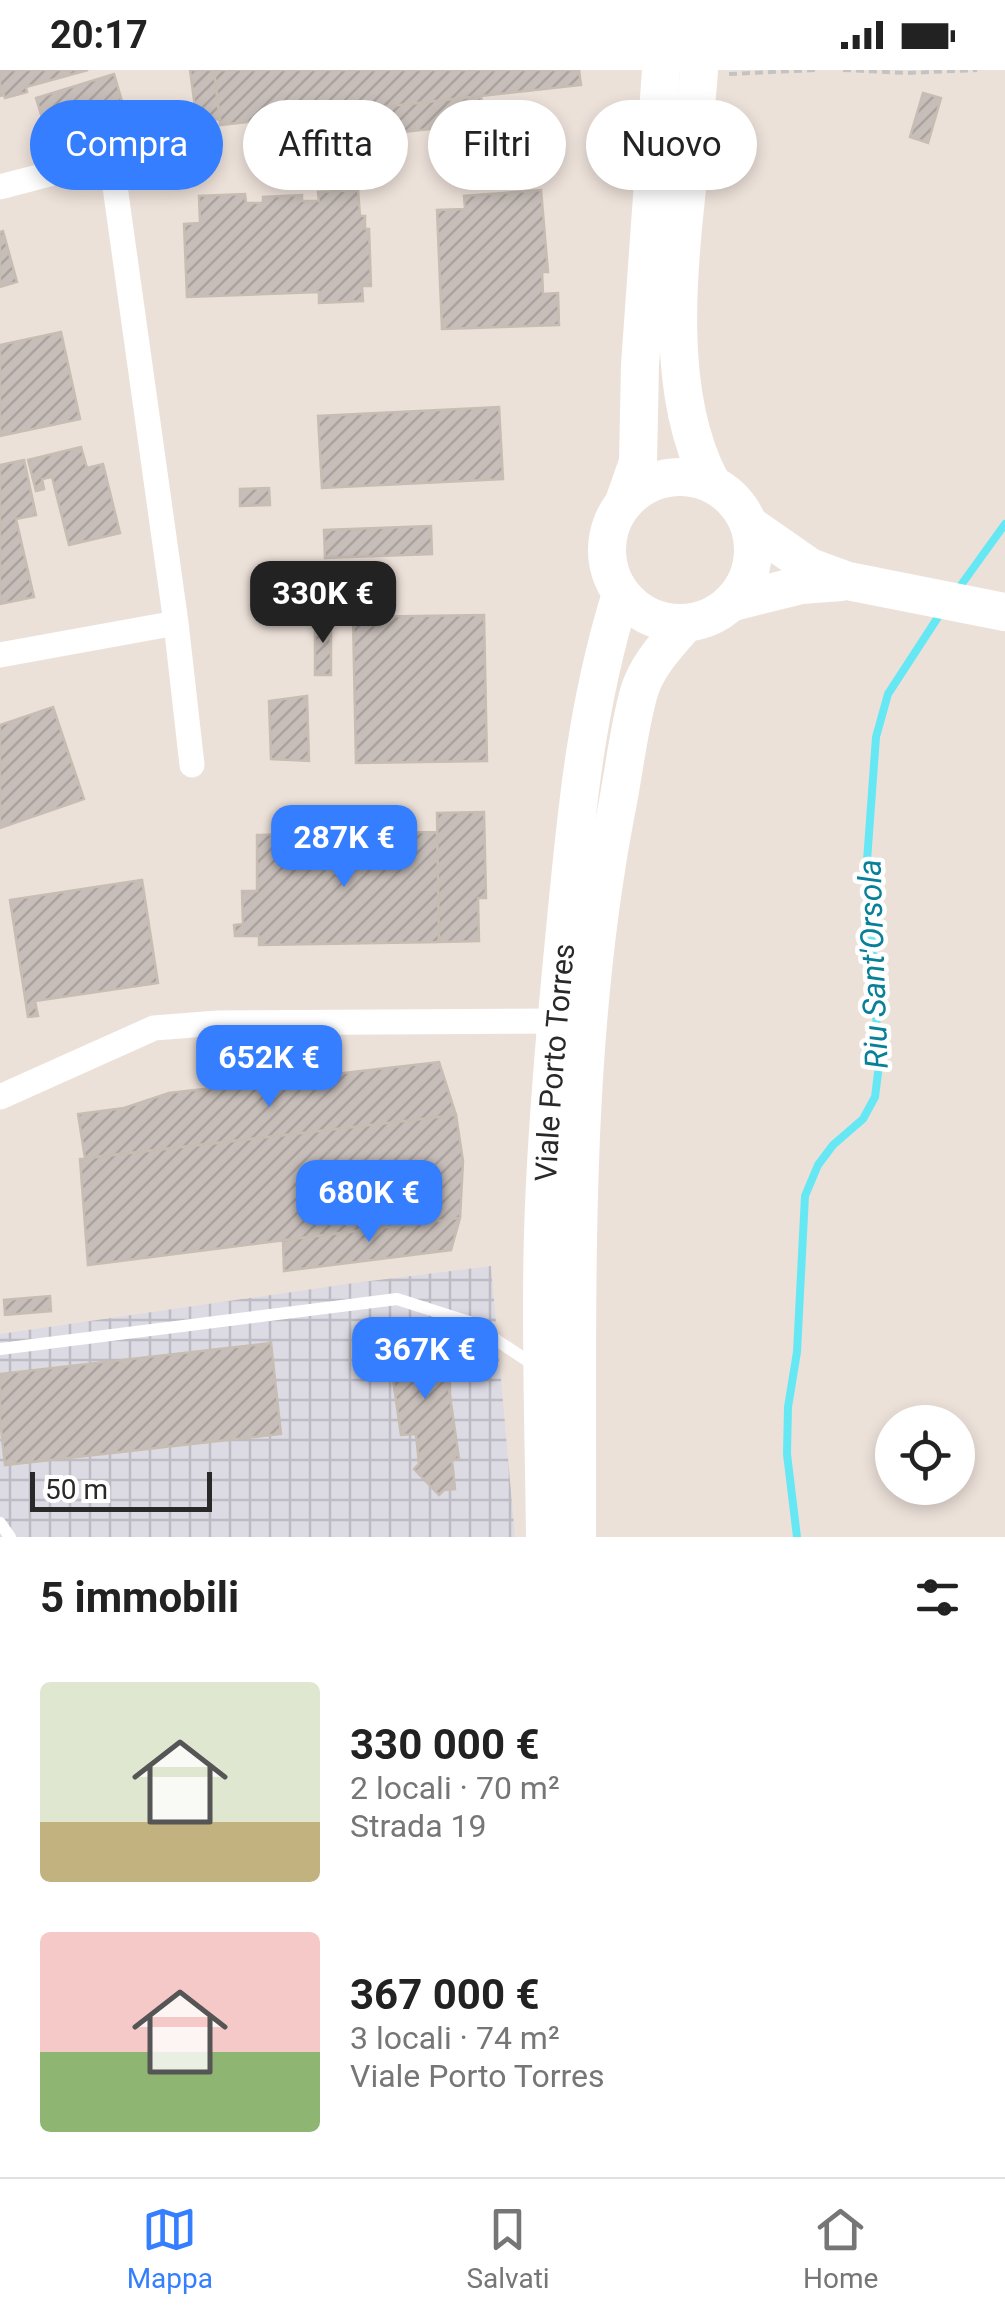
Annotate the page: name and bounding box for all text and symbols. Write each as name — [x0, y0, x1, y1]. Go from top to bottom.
text: 20:17 — [50, 13, 148, 57]
chip: Compra — [30, 100, 223, 190]
chip: Affitta — [243, 100, 408, 190]
chip: Filtri — [428, 100, 566, 190]
chip: Nuovo — [586, 100, 757, 190]
pin: 330K € — [242, 561, 404, 646]
text: 330K € — [272, 574, 374, 612]
pin: 287K € — [263, 805, 425, 890]
text: 287K € — [293, 818, 395, 856]
water label: Riu Sant'Orsola — [850, 859, 896, 1069]
street label: Viale Porto Torres — [528, 942, 581, 1182]
pin: 652K € — [188, 1025, 350, 1110]
text: 652K € — [218, 1038, 320, 1076]
pin: 680K € — [288, 1160, 450, 1245]
text: 680K € — [318, 1173, 420, 1211]
pin: 367K € — [344, 1317, 506, 1402]
text: 367K € — [374, 1330, 476, 1368]
map controls — [875, 1405, 975, 1505]
button: locate — [875, 1405, 975, 1505]
scale bar — [30, 1467, 212, 1512]
text: 50 m — [45, 1473, 108, 1506]
icon: filters — [910, 1570, 965, 1625]
text: 5 immobili — [40, 1573, 239, 1622]
text: 330 000 € — [350, 1720, 540, 1769]
icon: home — [120, 1722, 240, 1842]
text: 2 locali · 70 m² — [350, 1769, 560, 1807]
text: Strada 19 — [350, 1807, 486, 1845]
text: 367 000 € — [350, 1970, 540, 2019]
icon: home — [120, 1972, 240, 2092]
text: 3 locali · 74 m² — [350, 2019, 560, 2057]
text: Viale Porto Torres — [350, 2057, 605, 2095]
tab: Mappa — [127, 2202, 213, 2295]
tab: Salvati — [466, 2202, 550, 2295]
tab: Home — [803, 2202, 878, 2295]

